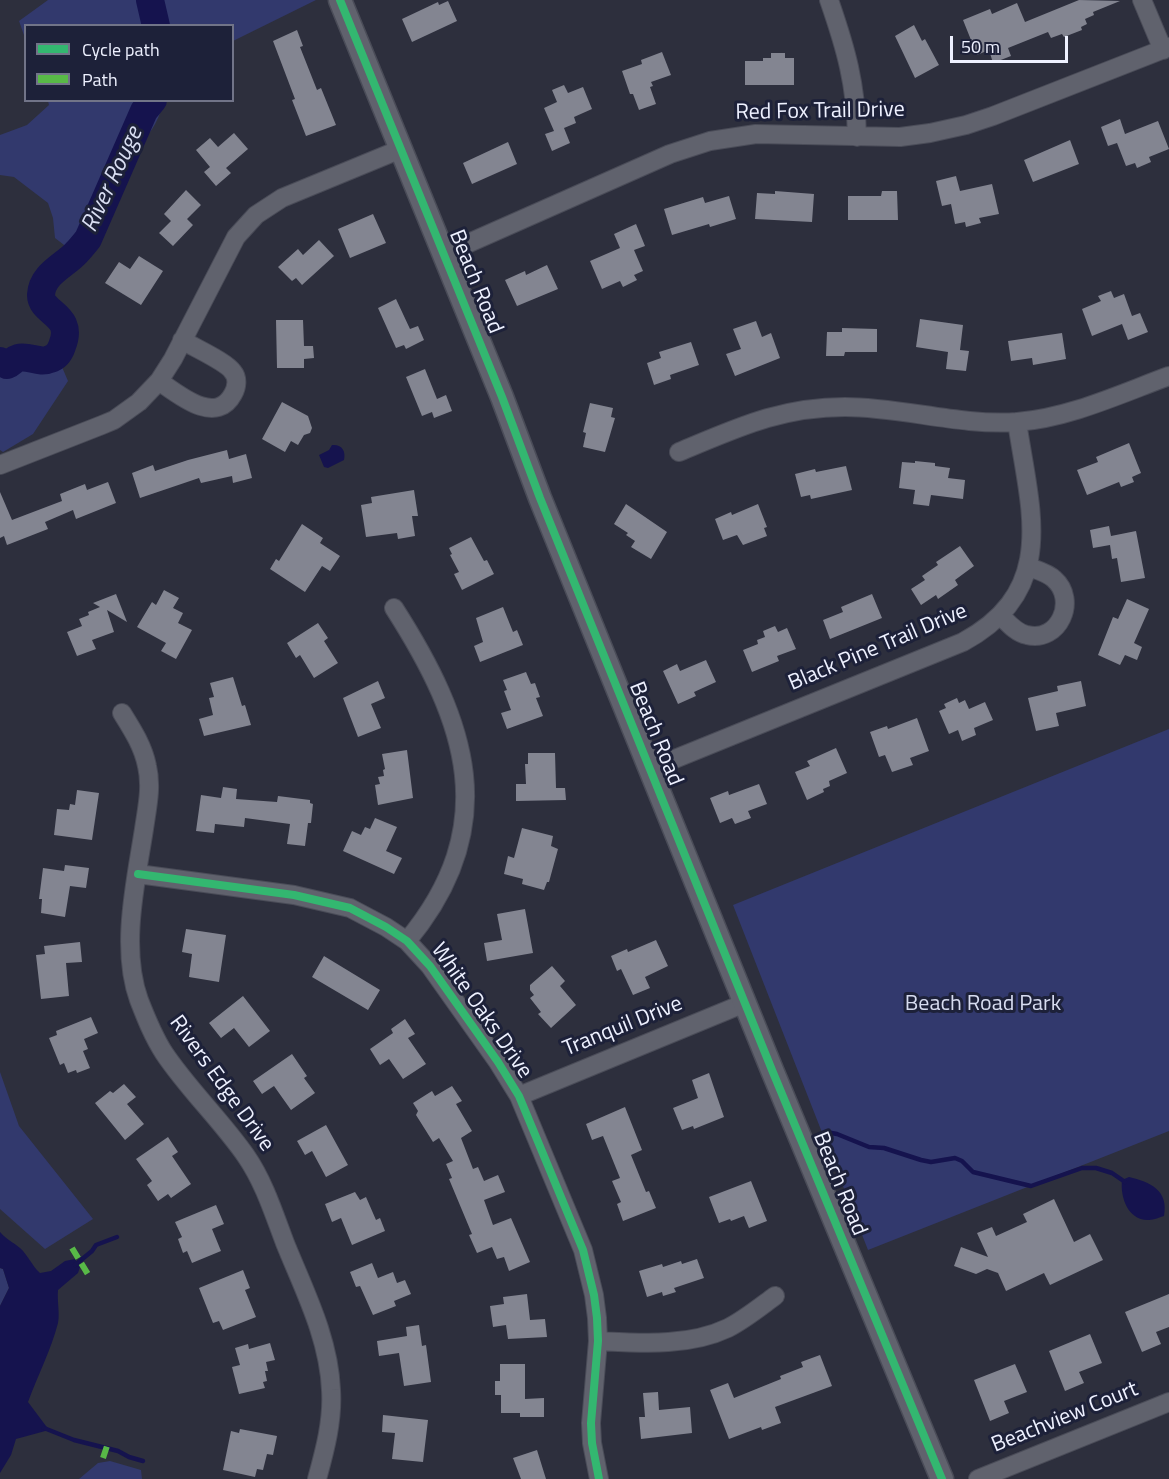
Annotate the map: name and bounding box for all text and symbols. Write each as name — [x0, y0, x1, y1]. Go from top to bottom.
legend — [24, 24, 234, 102]
scale bar — [953, 24, 1072, 62]
text: 50 m — [961, 33, 1000, 60]
text: Cycle path — [82, 36, 160, 63]
text: Path — [82, 66, 118, 93]
street label: Red Fox Trail Drive — [735, 97, 905, 127]
water label: River Rouge — [76, 123, 150, 237]
street label: Beach Road — [442, 226, 508, 338]
street label: Black Pine Trail Drive — [785, 598, 971, 698]
street label: Beach Road — [622, 678, 688, 790]
street label: White Oaks Drive — [425, 938, 537, 1084]
street label: Tranquil Drive — [560, 991, 686, 1063]
park label: Beach Road Park — [905, 992, 1061, 1018]
street label: Rivers Edge Drive — [163, 1011, 279, 1157]
street label: Beach Road — [806, 1128, 872, 1240]
street label: Beachview Court — [988, 1377, 1142, 1459]

